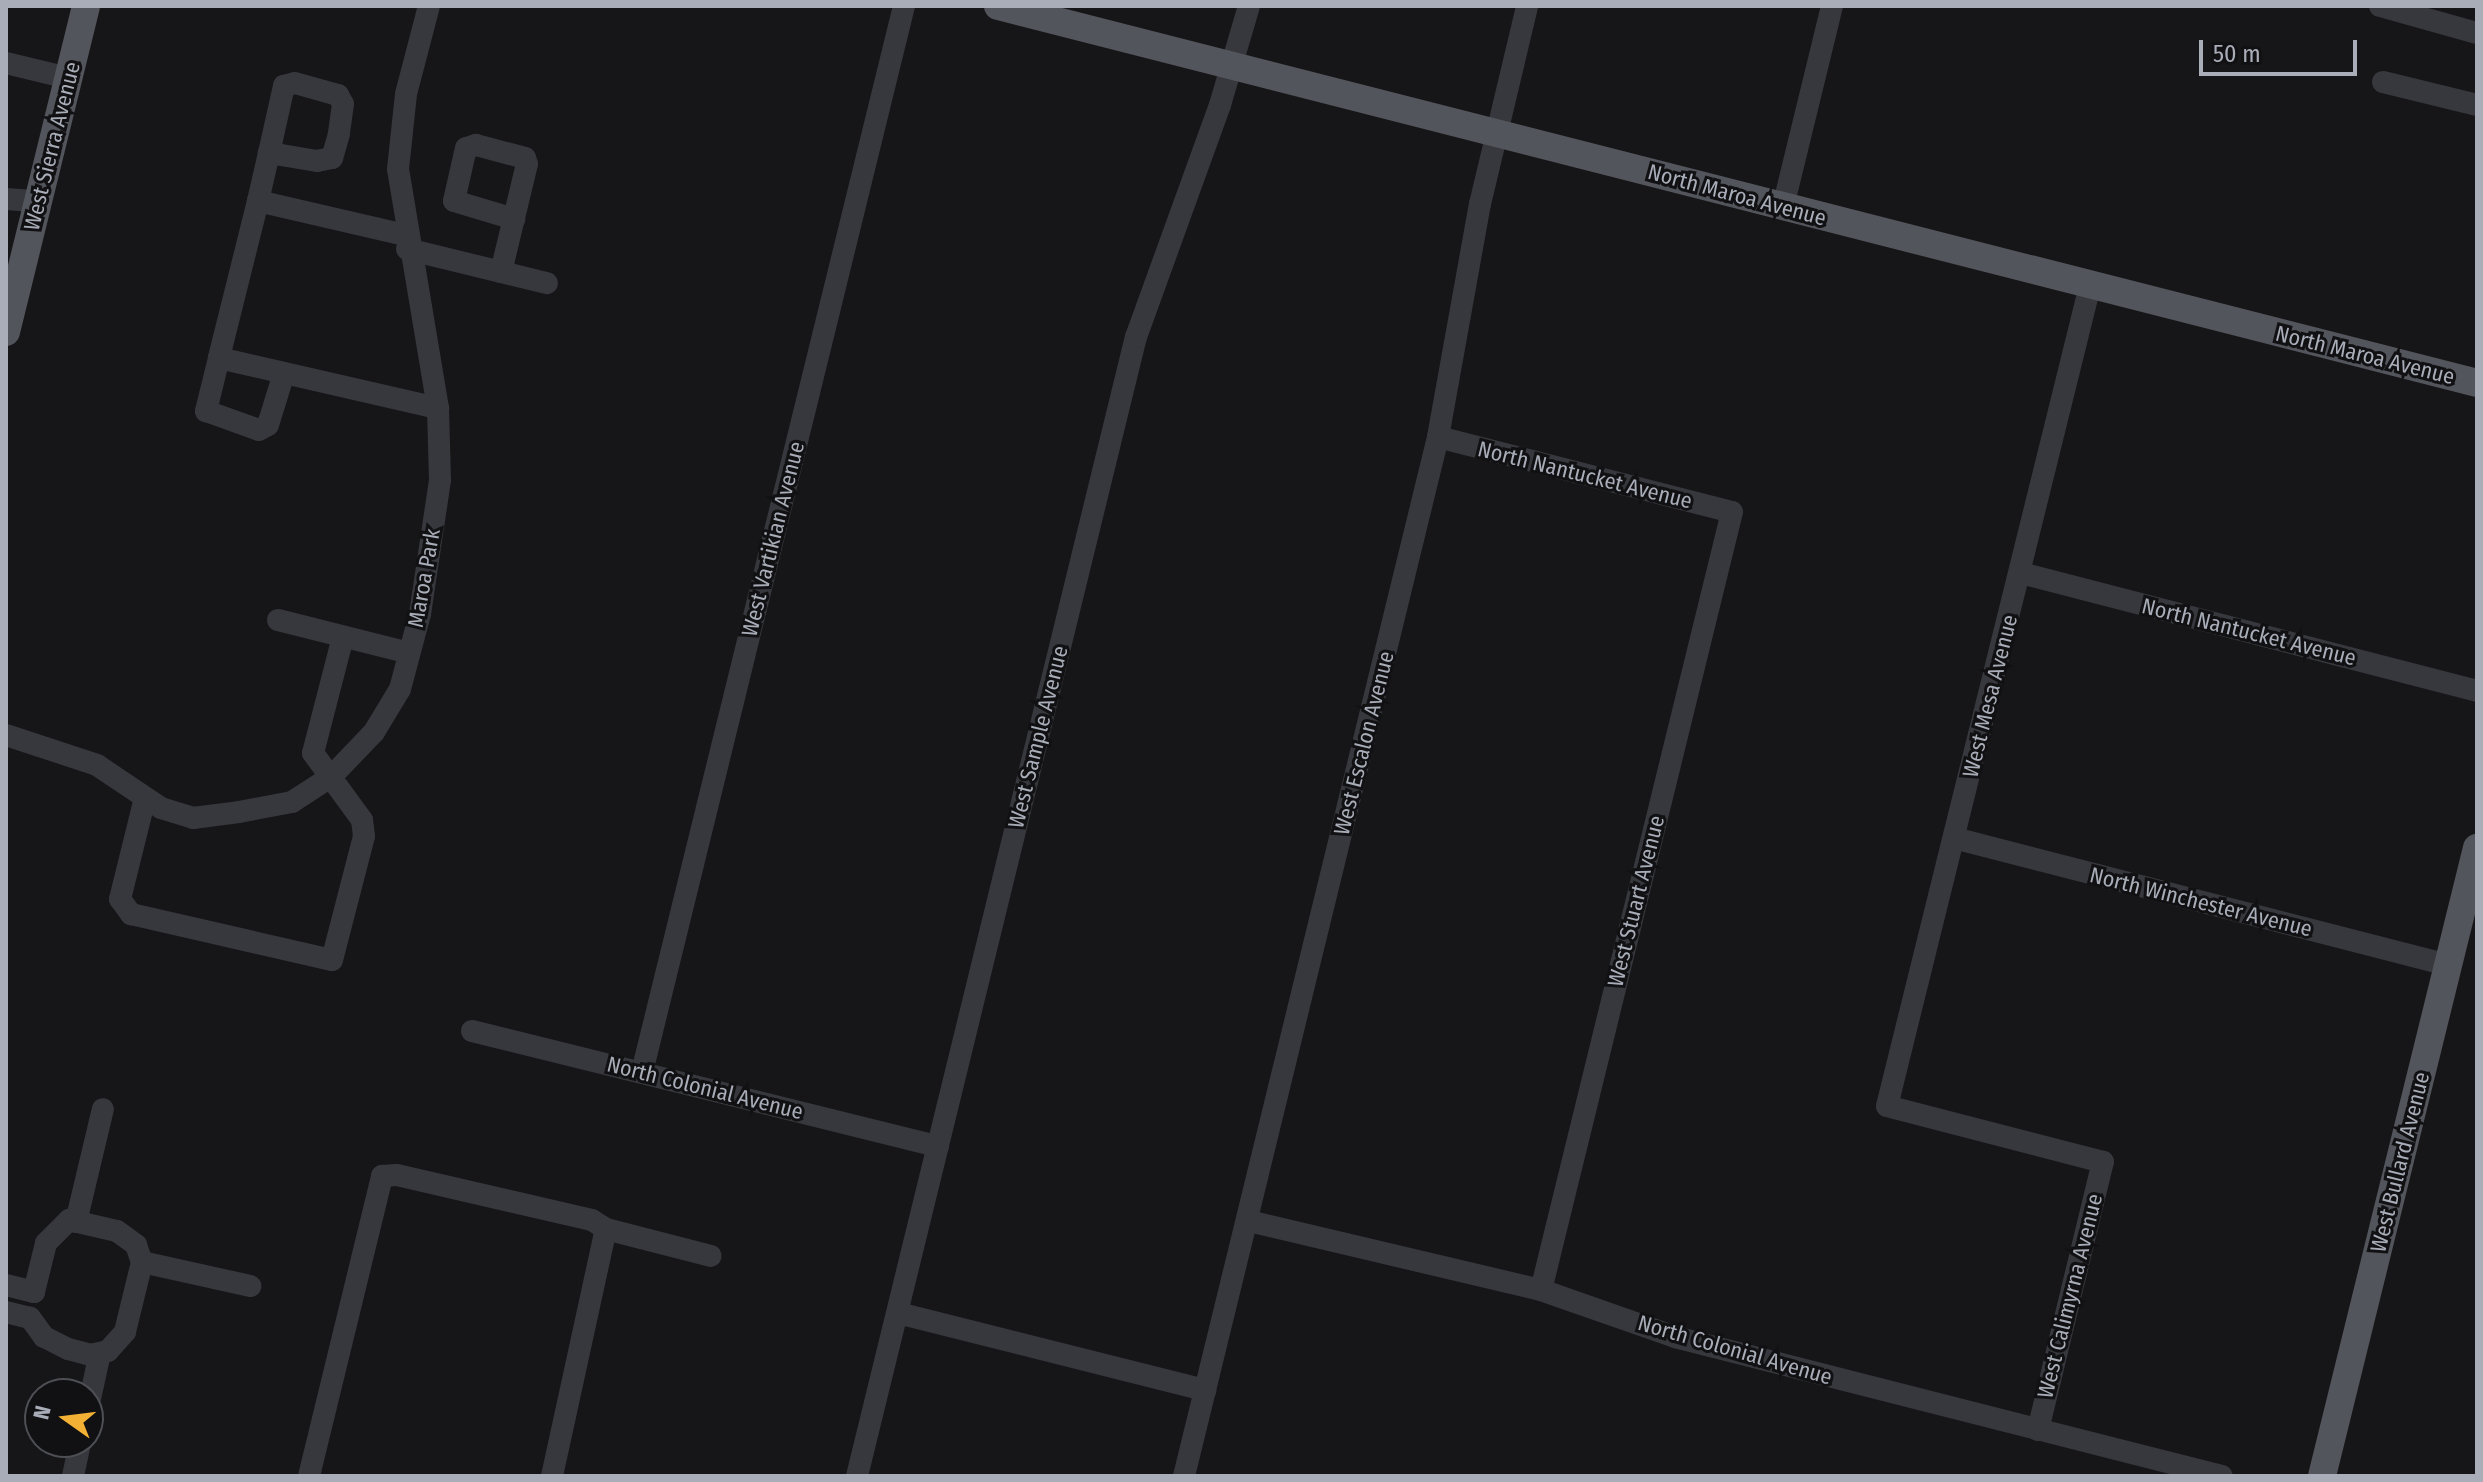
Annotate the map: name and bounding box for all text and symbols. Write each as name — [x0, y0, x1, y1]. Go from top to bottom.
scale bar — [2203, 24, 2361, 74]
text: 50 m — [2213, 40, 2261, 68]
street label: West Sierra Avenue — [18, 59, 86, 233]
street label: North Maroa Avenue — [1645, 159, 1829, 231]
street label: North Maroa Avenue — [2273, 320, 2457, 390]
street label: North Nantucket Avenue — [1475, 436, 1695, 514]
street label: West Vartikian Avenue — [736, 439, 810, 639]
street label: Maroa Park — [402, 527, 446, 629]
street label: North Nantucket Avenue — [2139, 593, 2359, 671]
street label: West Mesa Avenue — [1957, 612, 2023, 780]
street label: West Sample Avenue — [1003, 643, 1073, 831]
street label: West Escalon Avenue — [1328, 648, 1400, 838]
street label: West Stuart Avenue — [1602, 813, 1670, 989]
street label: North Winchester Avenue — [2087, 862, 2315, 942]
street label: North Colonial Avenue — [604, 1051, 806, 1125]
street label: West Bullard Avenue — [2365, 1069, 2435, 1255]
street label: West Calimyrna Avenue — [2032, 1191, 2108, 1401]
street label: North Colonial Avenue — [1635, 1310, 1835, 1390]
north arrow — [24, 1378, 104, 1458]
text: N — [27, 1403, 57, 1422]

